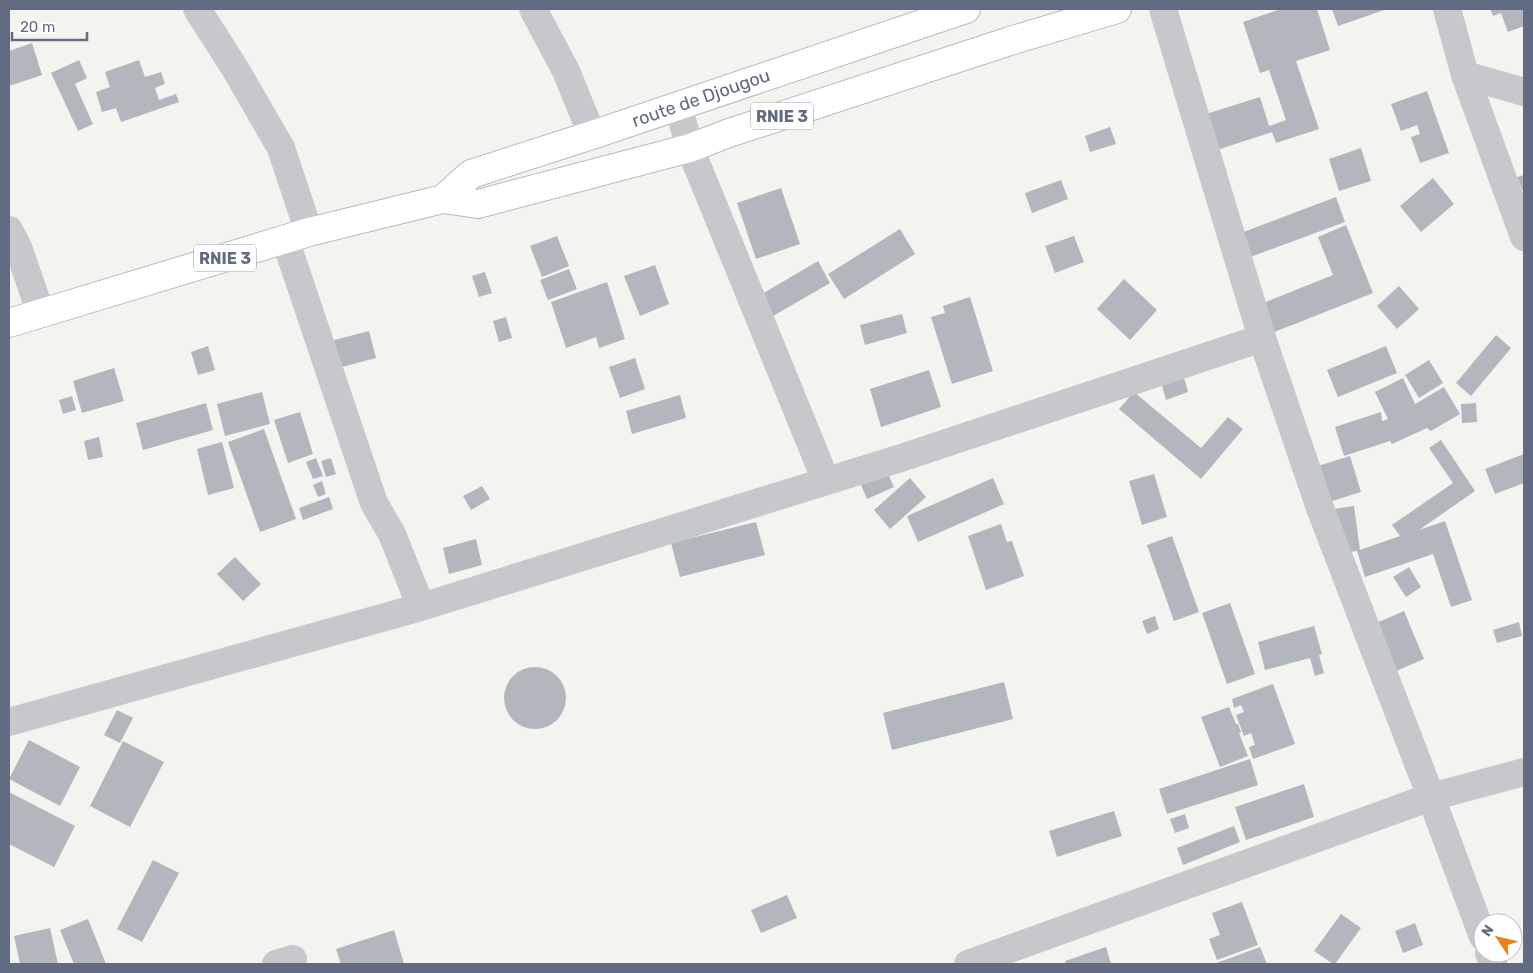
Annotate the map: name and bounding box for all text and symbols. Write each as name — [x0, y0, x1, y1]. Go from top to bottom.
scale bar — [12, 10, 88, 42]
text: 20 m — [20, 18, 55, 36]
street label: route de Djougou — [629, 64, 773, 132]
road number: RNIE 3 — [751, 102, 813, 130]
road number: RNIE 3 — [194, 244, 256, 272]
north arrow — [1473, 913, 1523, 963]
text: N — [1478, 922, 1498, 940]

